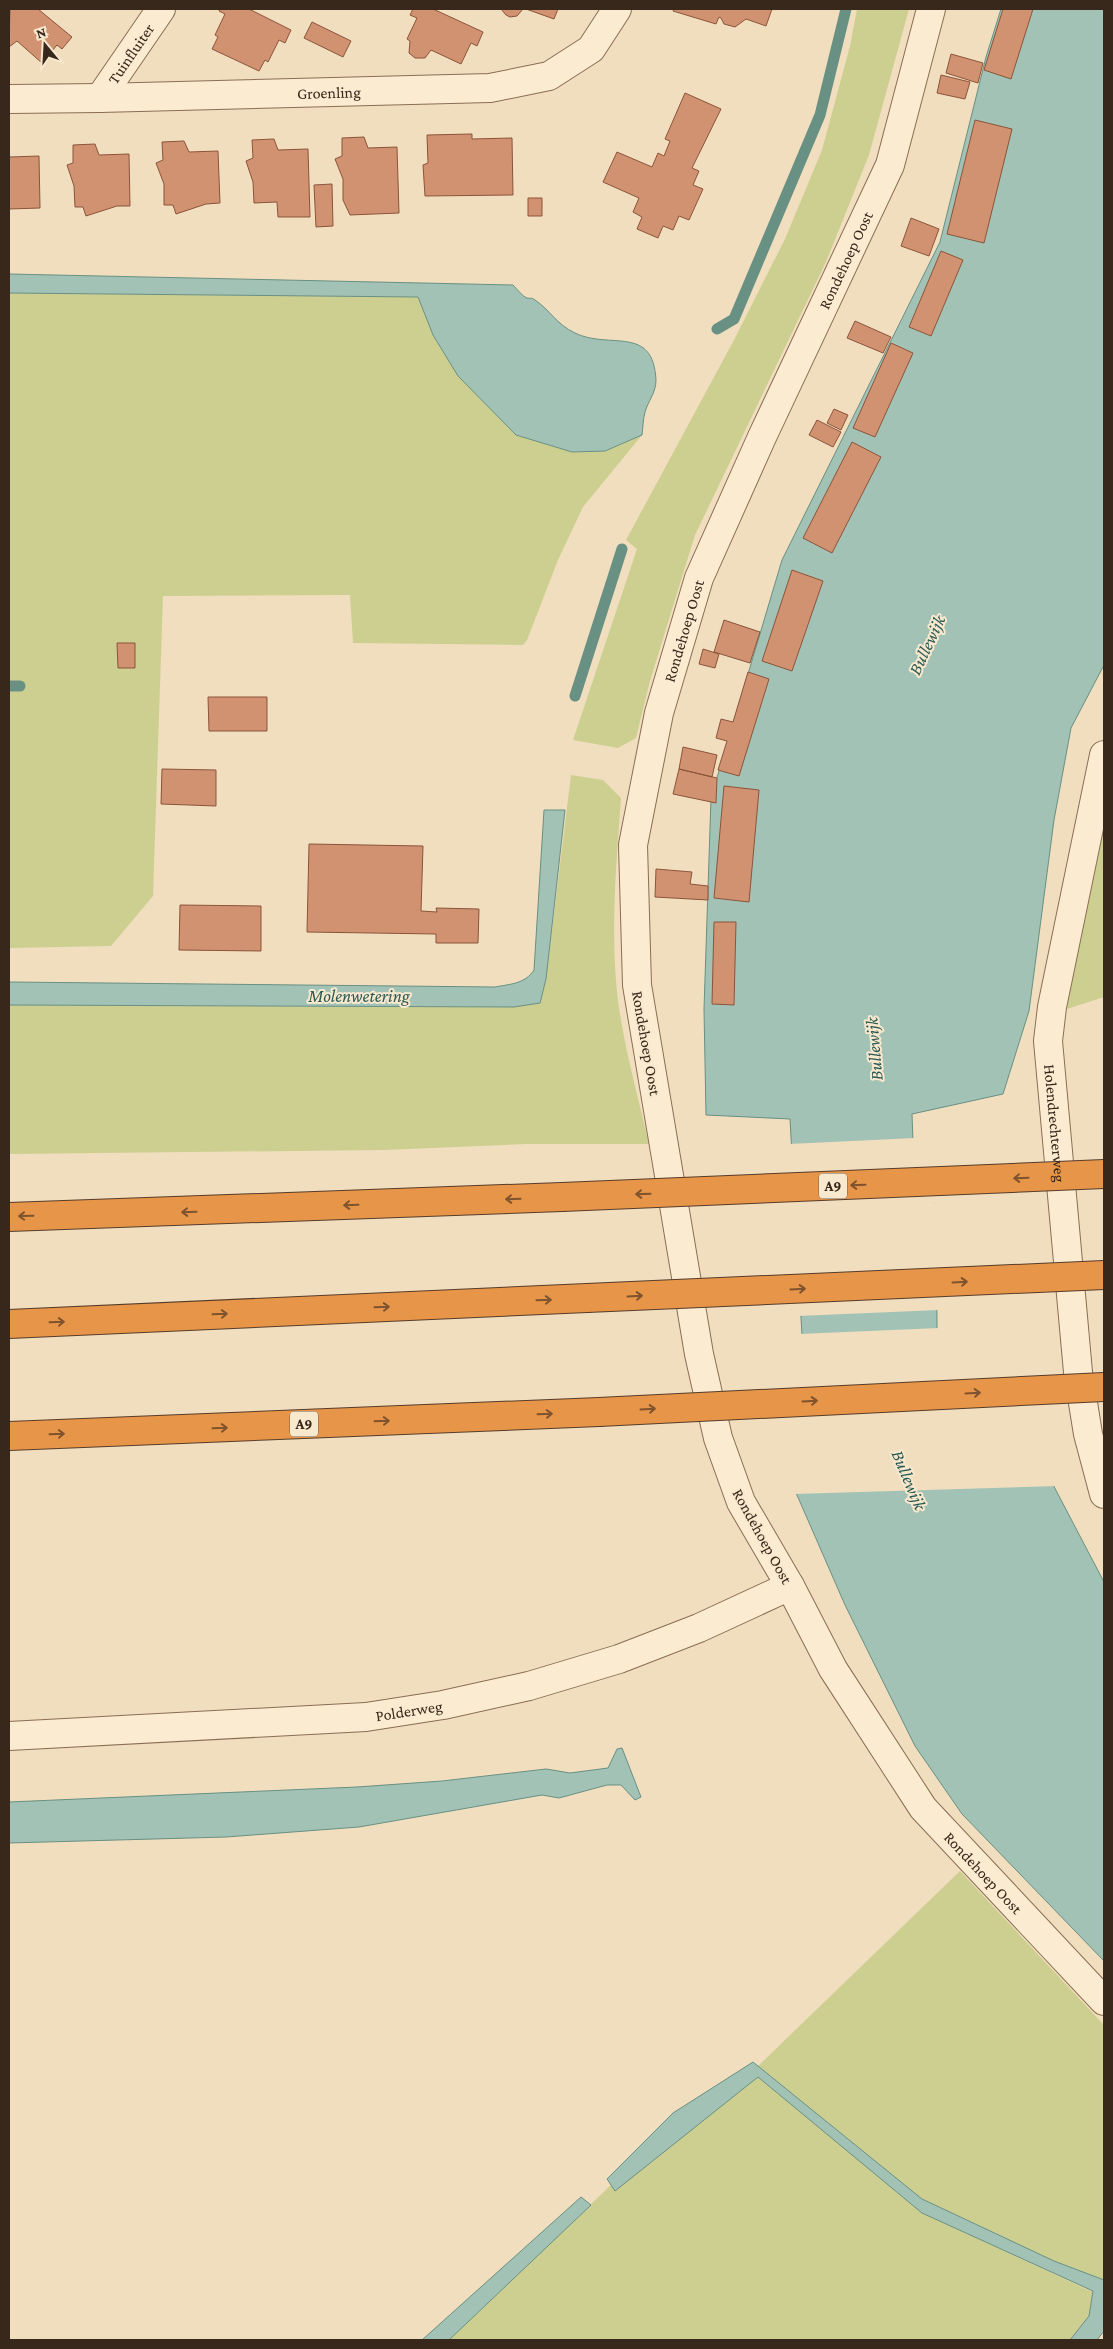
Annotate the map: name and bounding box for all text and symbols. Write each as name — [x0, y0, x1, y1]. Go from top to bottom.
north arrow — [20, 20, 70, 70]
street label: Tuinfluiter — [104, 20, 158, 87]
text: N — [34, 23, 48, 42]
street label: Groenling — [297, 83, 361, 102]
street label: Rondehoep Oost — [816, 208, 876, 312]
street label: Rondehoep Oost — [661, 577, 707, 684]
water label: Bullewijk — [905, 611, 951, 678]
water label: Molenwetering — [307, 986, 411, 1006]
street label: Rondehoep Oost — [628, 989, 664, 1098]
water label: Bullewijk — [861, 1015, 888, 1081]
street label: Holendrechterweg — [1041, 1063, 1069, 1183]
one-way arrow — [1013, 1173, 1029, 1182]
road number: A9 — [819, 1174, 847, 1198]
one-way arrow — [850, 1180, 866, 1189]
one-way arrow — [636, 1189, 652, 1198]
one-way arrow — [506, 1194, 522, 1204]
one-way arrow — [343, 1201, 359, 1210]
one-way arrow — [181, 1207, 197, 1217]
one-way arrow — [18, 1212, 34, 1221]
one-way arrow — [952, 1277, 968, 1286]
one-way arrow — [789, 1284, 805, 1294]
one-way arrow — [627, 1292, 643, 1301]
one-way arrow — [536, 1296, 552, 1305]
one-way arrow — [374, 1303, 390, 1312]
one-way arrow — [212, 1310, 228, 1319]
one-way arrow — [49, 1317, 65, 1326]
one-way arrow — [964, 1389, 980, 1398]
one-way arrow — [802, 1397, 818, 1406]
one-way arrow — [640, 1405, 656, 1414]
one-way arrow — [536, 1410, 552, 1419]
road number: A9 — [290, 1412, 318, 1436]
one-way arrow — [374, 1416, 390, 1426]
one-way arrow — [212, 1423, 228, 1432]
one-way arrow — [49, 1430, 65, 1439]
water label: Bullewijk — [887, 1447, 931, 1514]
street label: Rondehoep Oost — [729, 1486, 796, 1588]
street label: Polderweg — [374, 1697, 444, 1724]
street label: Rondehoep Oost — [941, 1828, 1026, 1918]

